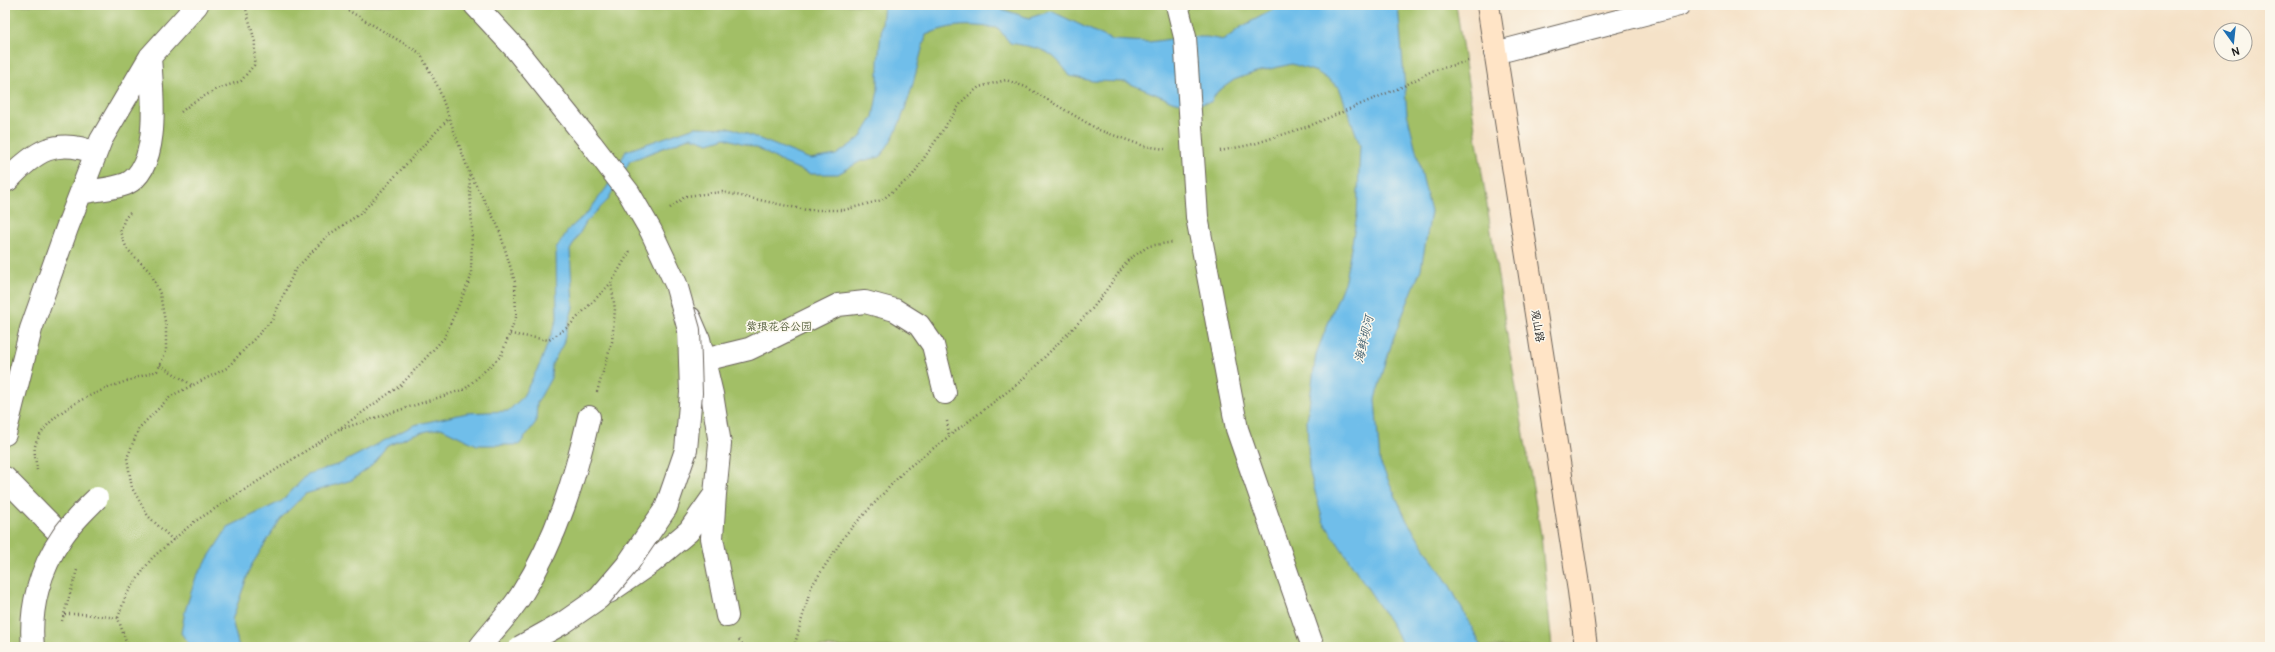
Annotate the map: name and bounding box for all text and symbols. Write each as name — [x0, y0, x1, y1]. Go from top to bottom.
north arrow — [2213, 22, 2253, 62]
text: N — [2230, 44, 2241, 59]
street label: 观山路 — [1529, 309, 1547, 343]
water label: 海鲜坝河 — [1352, 312, 1378, 364]
park label: 紫琅花谷公园 — [746, 320, 812, 333]

